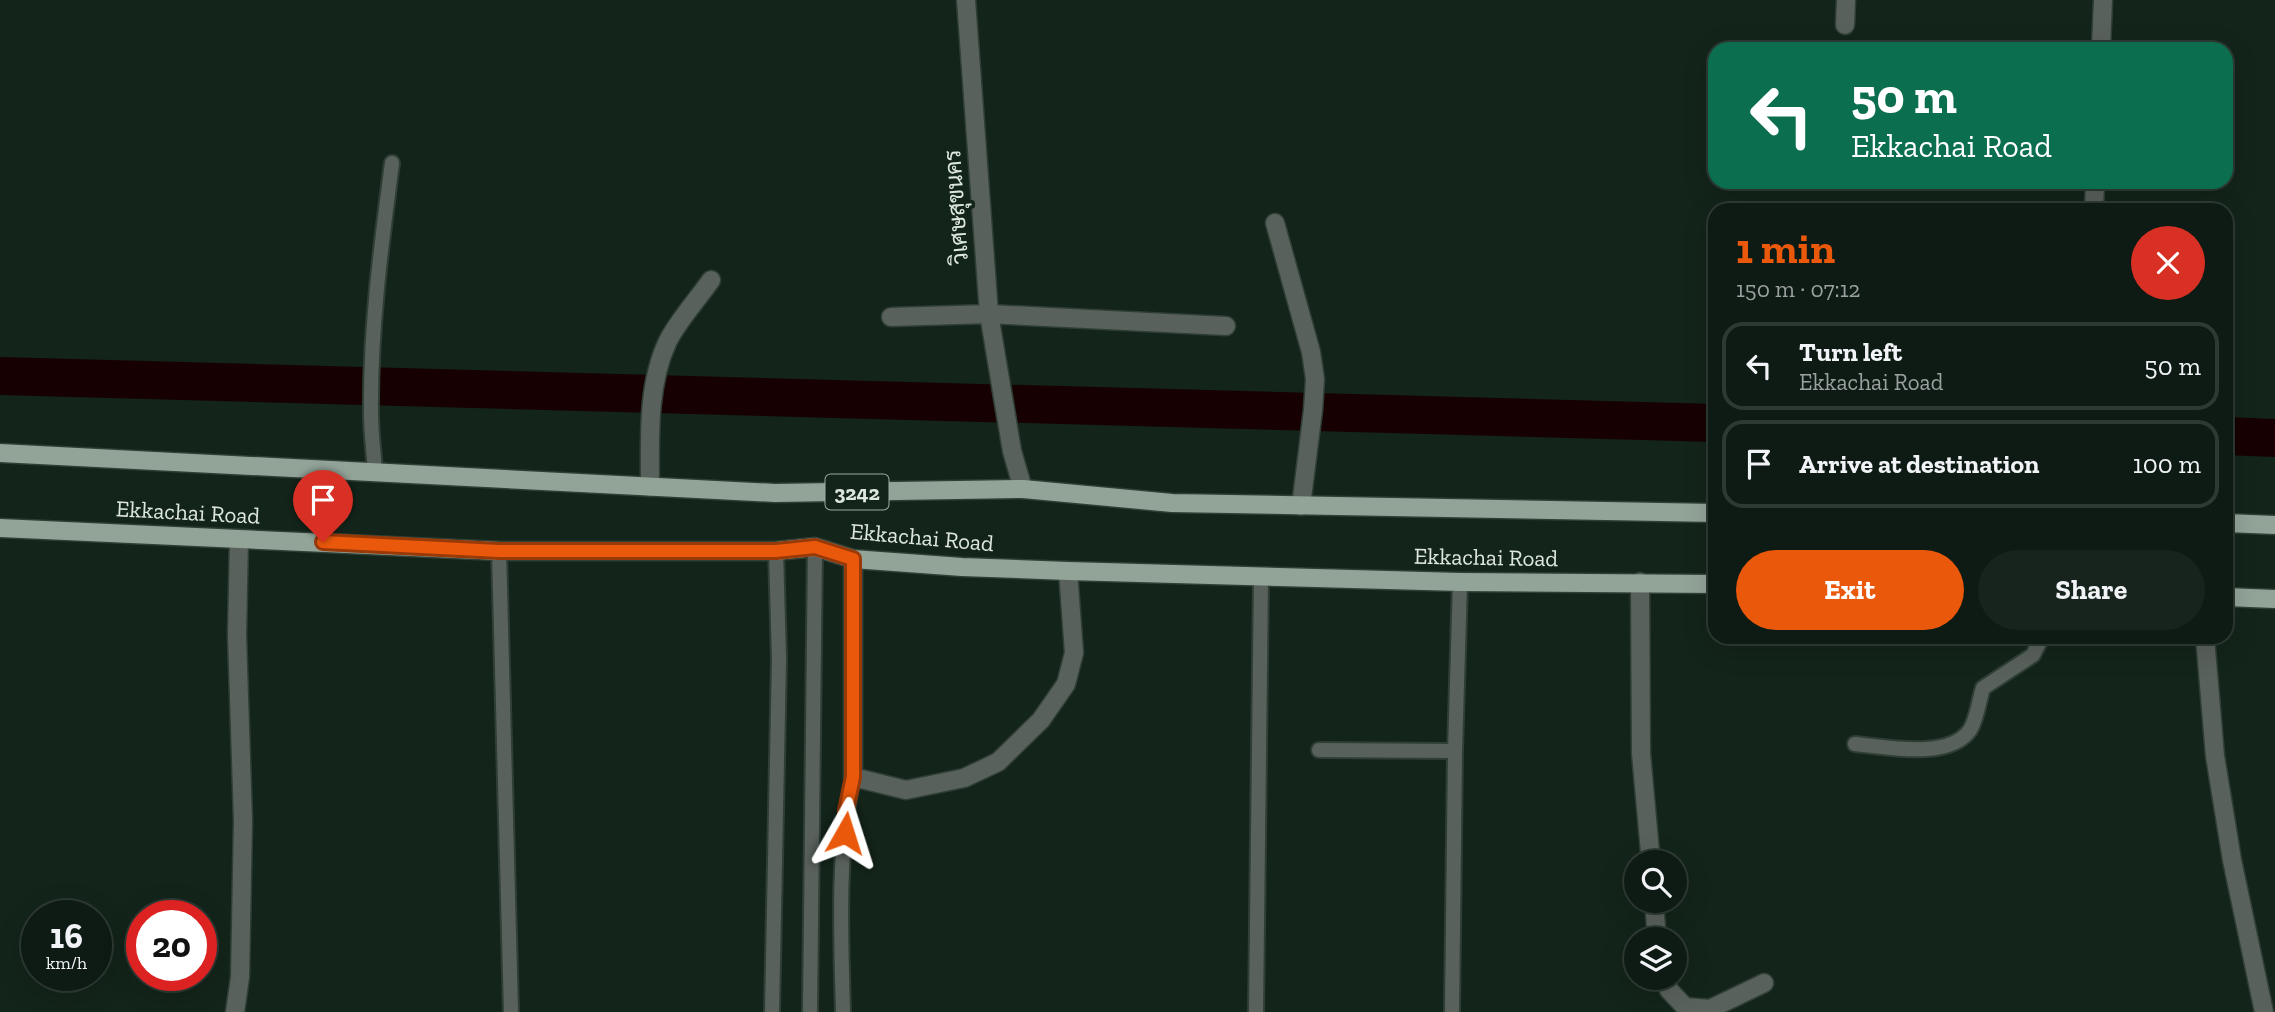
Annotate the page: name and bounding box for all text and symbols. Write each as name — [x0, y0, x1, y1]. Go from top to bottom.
text: 50 m — [1851, 67, 1957, 126]
icon: left — [1736, 70, 1827, 161]
text: Ekkachai Road — [1851, 127, 2052, 165]
street label: วิเศษสุขนคร — [938, 149, 976, 267]
text: 1 min — [1736, 223, 1835, 274]
button: close — [2131, 226, 2205, 300]
text: 150 m · 07:12 — [1736, 275, 1860, 303]
text: Turn left — [1799, 336, 1902, 368]
icon: left — [1740, 347, 1778, 385]
text: 50 m — [2144, 350, 2201, 382]
text: Ekkachai Road — [1799, 368, 1943, 396]
icon: arrive — [1740, 445, 1778, 483]
text: Arrive at destination — [1799, 448, 2039, 480]
text: 100 m — [2133, 448, 2201, 480]
pin — [293, 470, 353, 542]
road number: 3242 — [826, 475, 888, 510]
icon: arrive — [304, 481, 342, 519]
street label: Ekkachai Road — [115, 494, 261, 530]
street label: Ekkachai Road — [849, 517, 995, 557]
street label: Ekkachai Road — [1414, 542, 1559, 572]
button: Exit — [1736, 550, 1964, 630]
button: Share — [1978, 550, 2205, 630]
position arrow — [808, 796, 882, 870]
map controls — [1624, 850, 1687, 990]
button: search — [1624, 850, 1687, 913]
speed limit sign: 20 — [126, 900, 217, 991]
text: 16 — [50, 915, 83, 957]
button: layers — [1624, 927, 1687, 990]
text: km/h — [46, 952, 87, 974]

